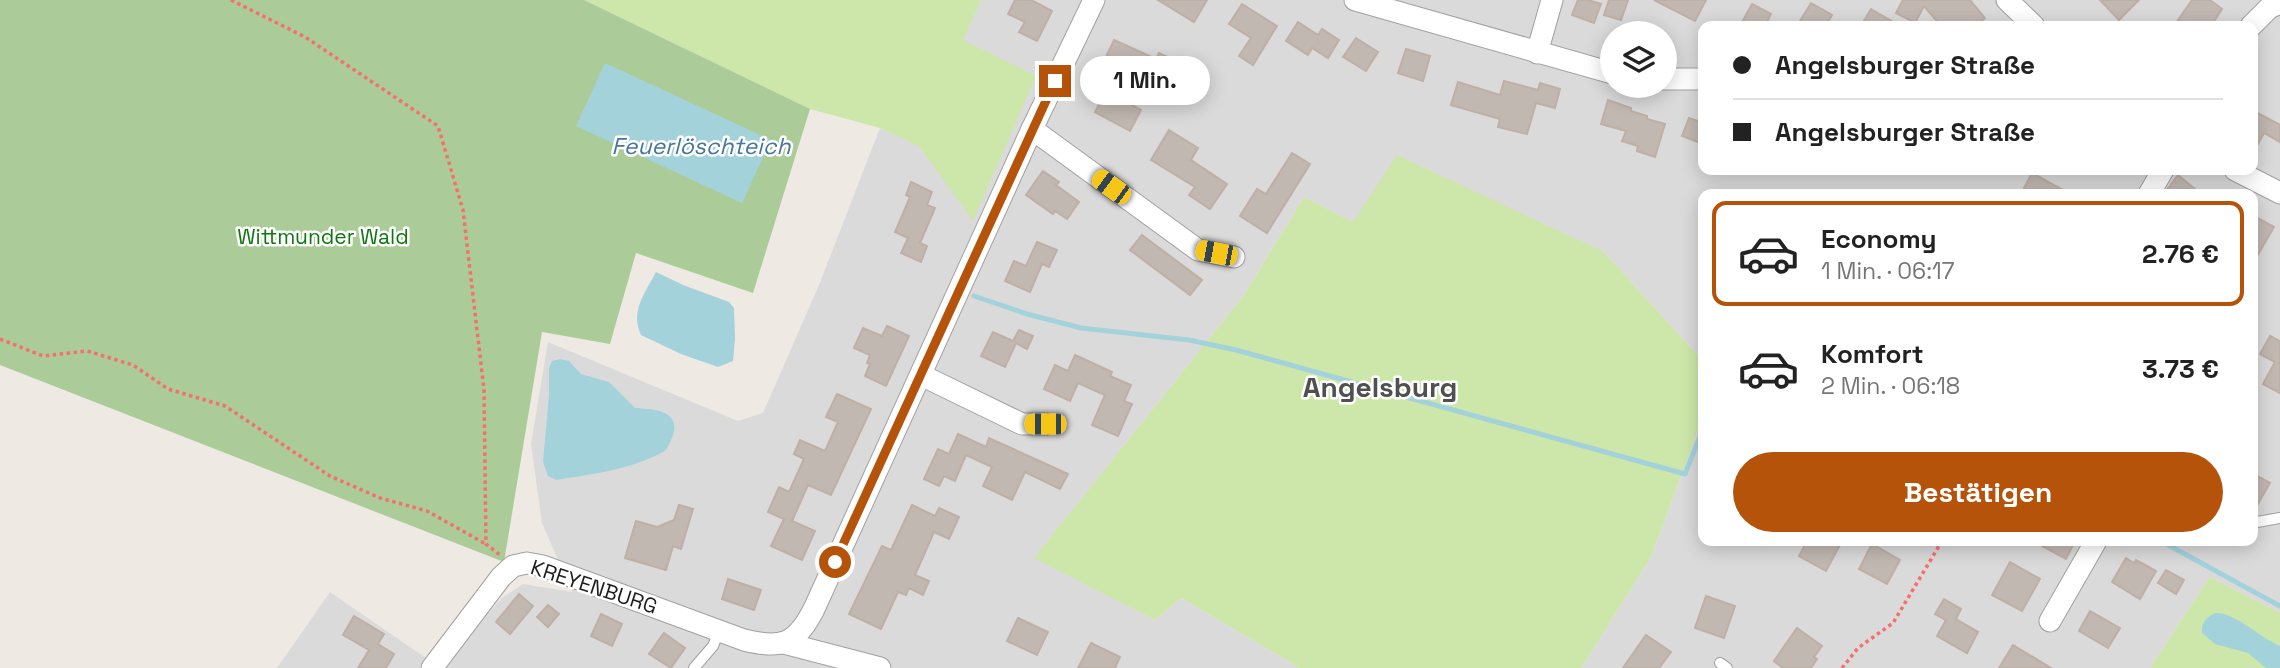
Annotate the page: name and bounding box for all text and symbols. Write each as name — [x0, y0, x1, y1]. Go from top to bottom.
map controls — [1600, 21, 1677, 98]
button: layers — [1600, 21, 1677, 98]
text: Angelsburger Straße — [1775, 48, 2035, 82]
callout: 1 Min. — [1080, 56, 1209, 106]
route end — [1039, 65, 1071, 97]
text: 1 Min. — [1113, 65, 1177, 95]
text: Angelsburger Straße — [1775, 115, 2035, 149]
water label: Feuerlöschteich — [611, 131, 791, 161]
car — [1088, 166, 1135, 208]
icon: car — [1737, 222, 1800, 285]
text: Economy — [1821, 222, 1937, 256]
park label: Wittmunder Wald — [237, 223, 409, 250]
text: 2.76 € — [2142, 237, 2219, 271]
car — [1194, 239, 1239, 267]
text: 1 Min. · 06:17 — [1821, 256, 1955, 286]
icon: car — [1737, 337, 1800, 400]
text: Komfort — [1821, 337, 1924, 371]
text: 3.73 € — [2142, 352, 2219, 386]
district label: Angelsburg — [1303, 369, 1457, 405]
text: 2 Min. · 06:18 — [1821, 371, 1960, 401]
car — [1025, 414, 1067, 435]
button: Bestätigen — [1733, 452, 2223, 532]
route start — [819, 546, 851, 578]
street label: KREYENBURG — [527, 553, 661, 620]

